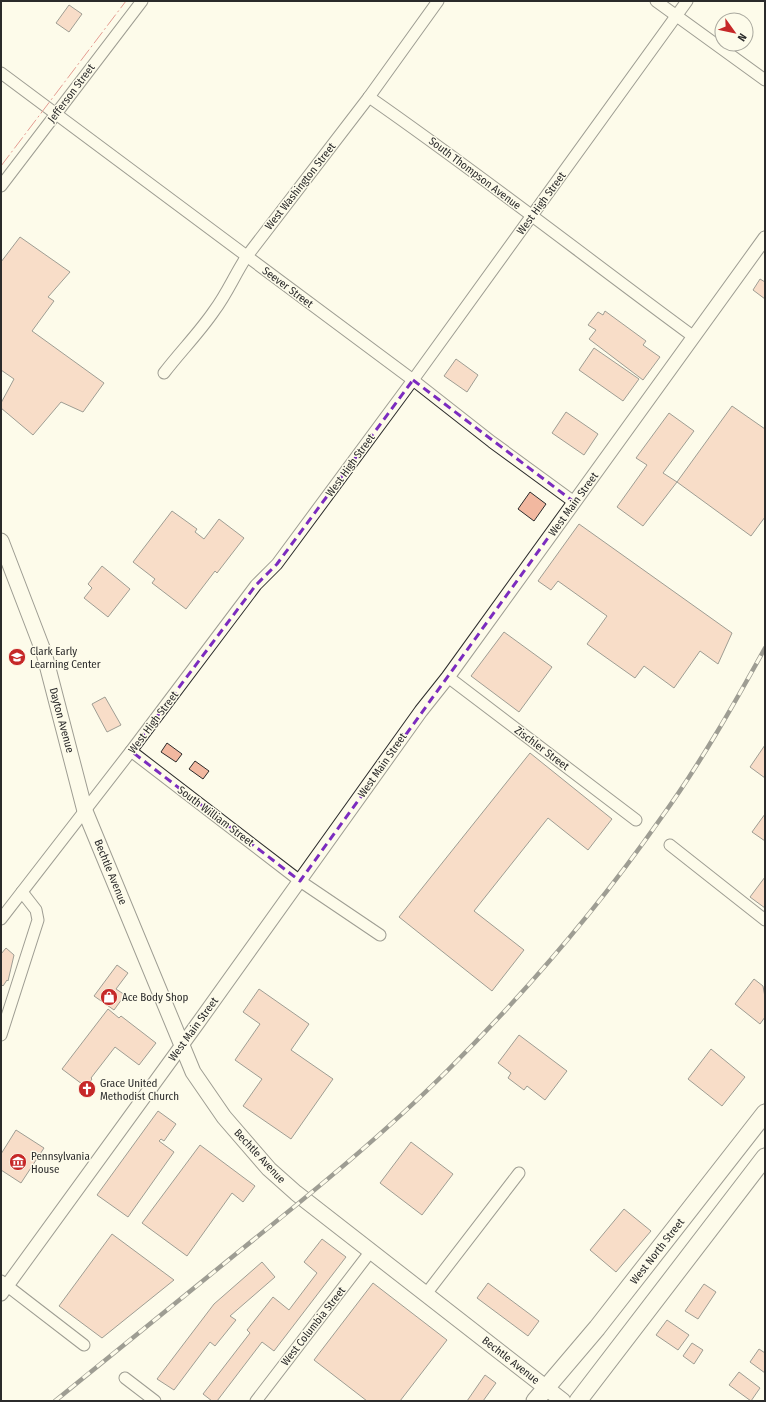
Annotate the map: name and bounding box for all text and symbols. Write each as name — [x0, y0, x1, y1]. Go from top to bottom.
north arrow — [714, 12, 754, 52]
text: N — [735, 31, 749, 43]
street label: Jefferson Street — [45, 61, 98, 125]
street label: South Thompson Avenue — [426, 135, 523, 212]
street label: West Washington Street — [262, 140, 339, 232]
street label: West High Street — [514, 169, 569, 237]
street label: Seever Street — [260, 264, 316, 311]
street label: West High Street — [323, 431, 378, 499]
street label: West Main Street — [546, 469, 601, 539]
place label: Clark Early Learning Center — [30, 645, 101, 671]
school or university icon: Clark Early Learning Center — [7, 647, 27, 667]
street label: Dayton Avenue — [47, 686, 76, 754]
street label: West High Street — [126, 688, 181, 756]
street label: Zischler Street — [512, 724, 572, 773]
street label: West Main Street — [355, 730, 410, 800]
street label: South William Street — [175, 784, 257, 850]
street label: Bechtle Avenue — [92, 838, 130, 907]
shop icon: Ace Body Shop — [99, 987, 119, 1007]
place label: Ace Body Shop — [122, 991, 189, 1004]
street label: West Main Street — [166, 994, 221, 1064]
place label: Grace United Methodist Church — [100, 1077, 179, 1103]
church icon: Grace United Methodist Church — [77, 1079, 97, 1099]
street label: Bechtle Avenue — [231, 1127, 288, 1186]
place label: Pennsylvania House — [31, 1150, 90, 1176]
museum icon: Pennsylvania House — [8, 1152, 28, 1172]
street label: West North Street — [628, 1216, 687, 1287]
street label: West Columbia Street — [279, 1284, 348, 1368]
street label: Bechtle Avenue — [479, 1334, 542, 1387]

